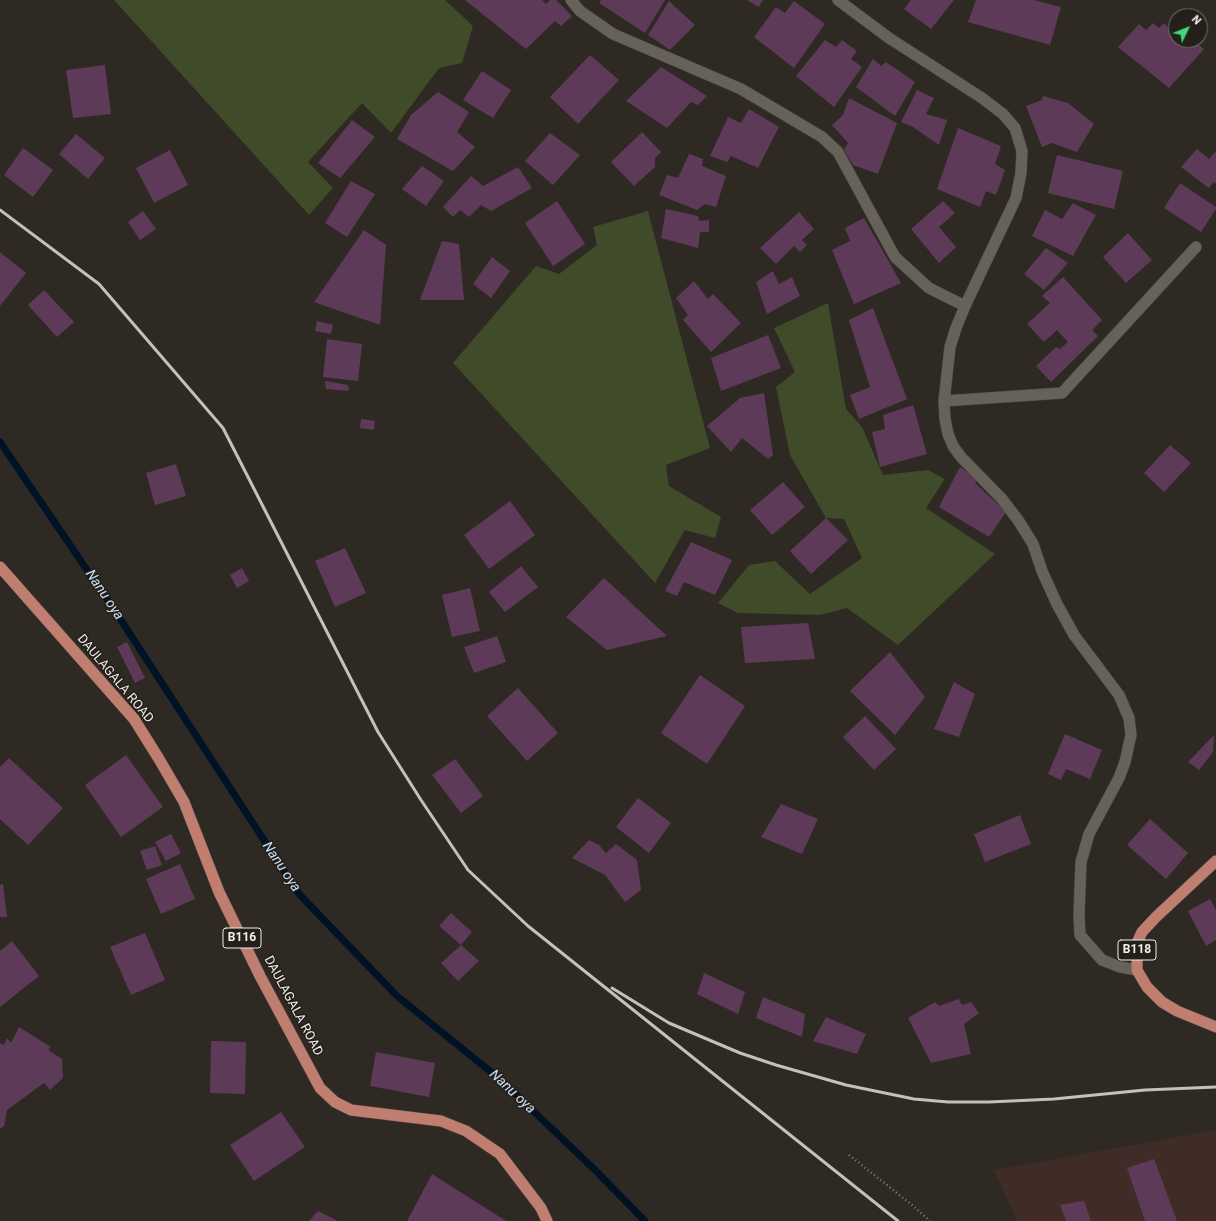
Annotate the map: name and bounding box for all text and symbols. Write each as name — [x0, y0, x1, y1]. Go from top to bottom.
north arrow — [1168, 8, 1208, 48]
text: N — [1189, 13, 1204, 27]
water label: Nanu oya — [81, 567, 127, 623]
street label: DAULAGALA ROAD — [73, 632, 157, 726]
water label: Nanu oya — [258, 839, 304, 895]
road number: B116 — [223, 928, 261, 948]
road number: B118 — [1118, 940, 1156, 960]
street label: DAULAGALA ROAD — [260, 953, 326, 1059]
water label: Nanu oya — [485, 1066, 539, 1118]

